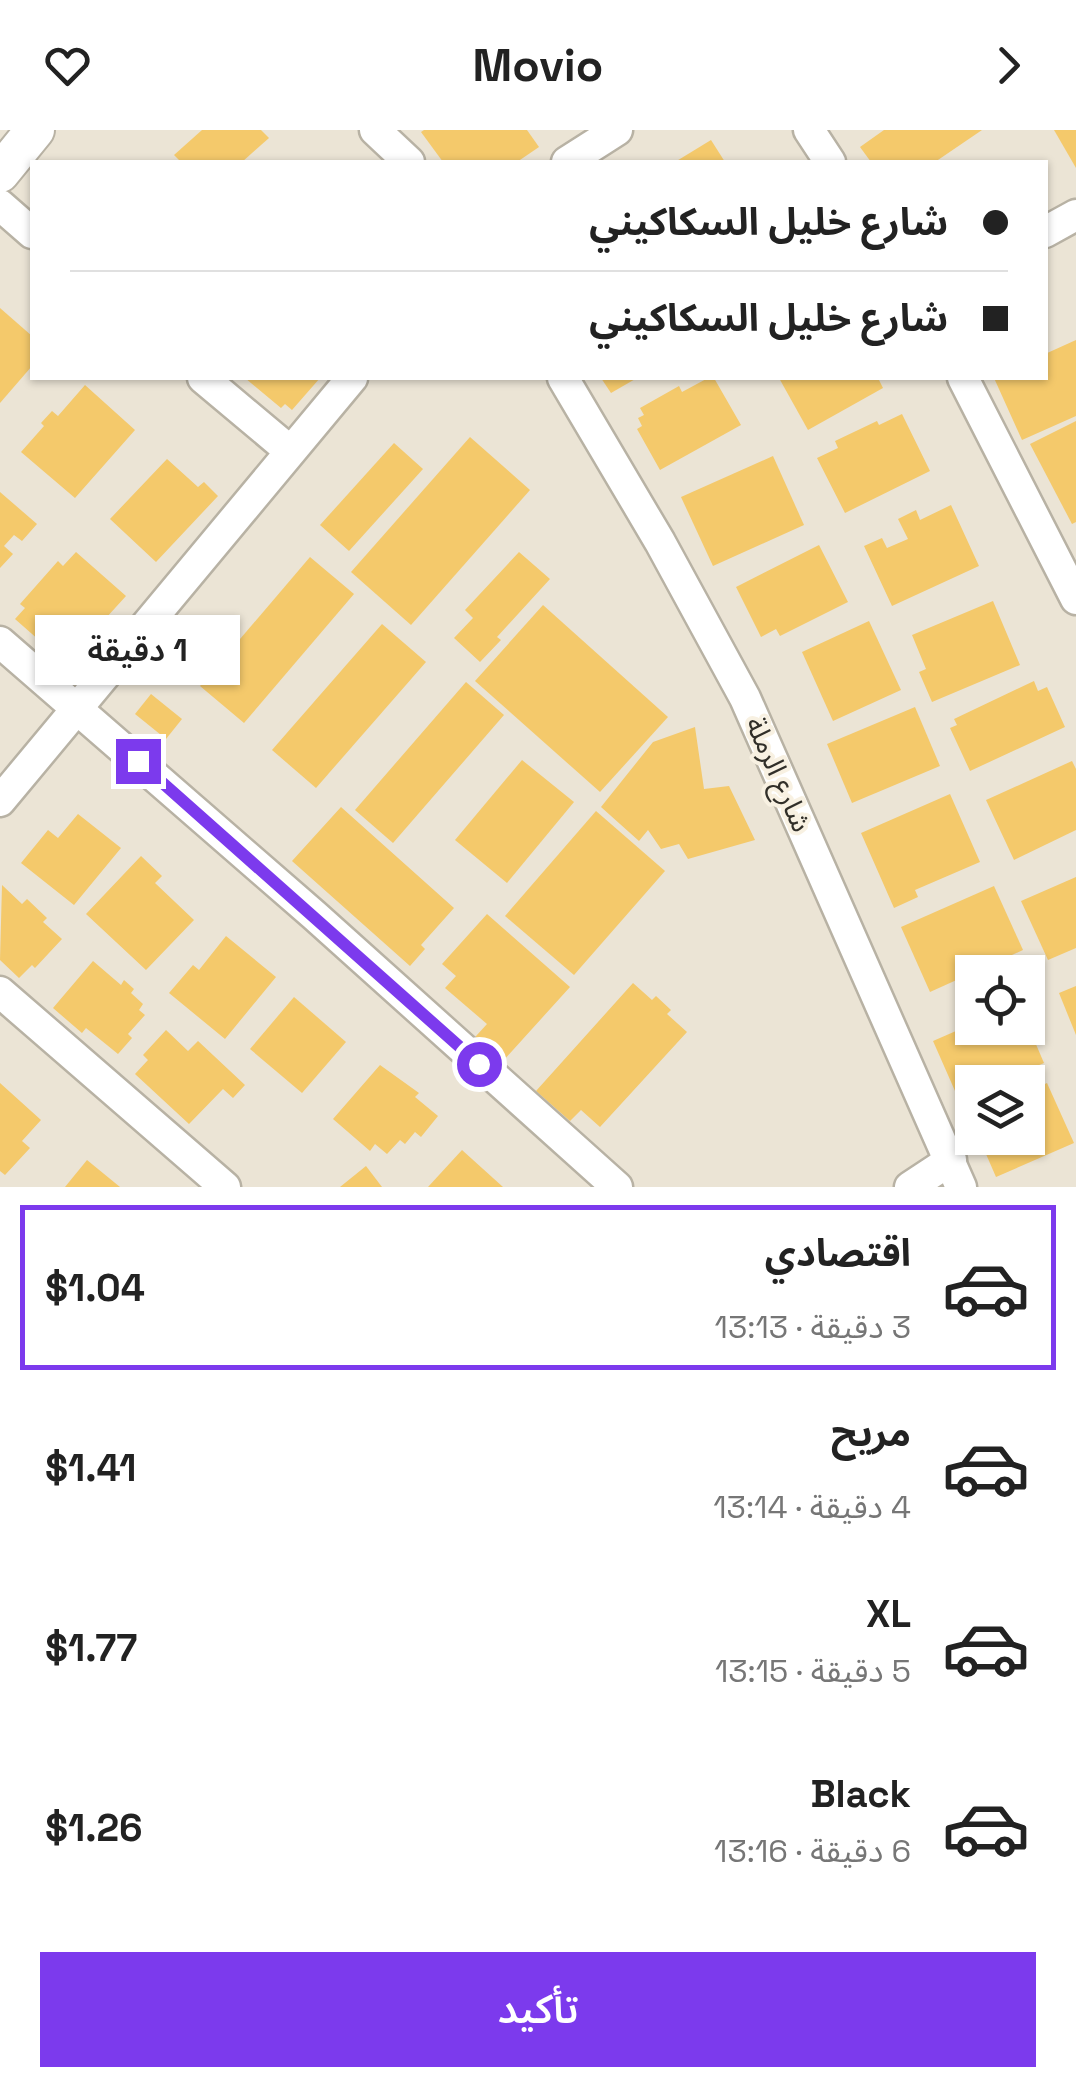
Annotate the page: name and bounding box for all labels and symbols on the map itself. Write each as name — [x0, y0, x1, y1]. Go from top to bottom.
callout: 1 دقيقة — [36, 616, 240, 686]
street label: شارع الرملة — [735, 711, 820, 838]
route end — [116, 739, 161, 784]
route start — [457, 1042, 502, 1087]

